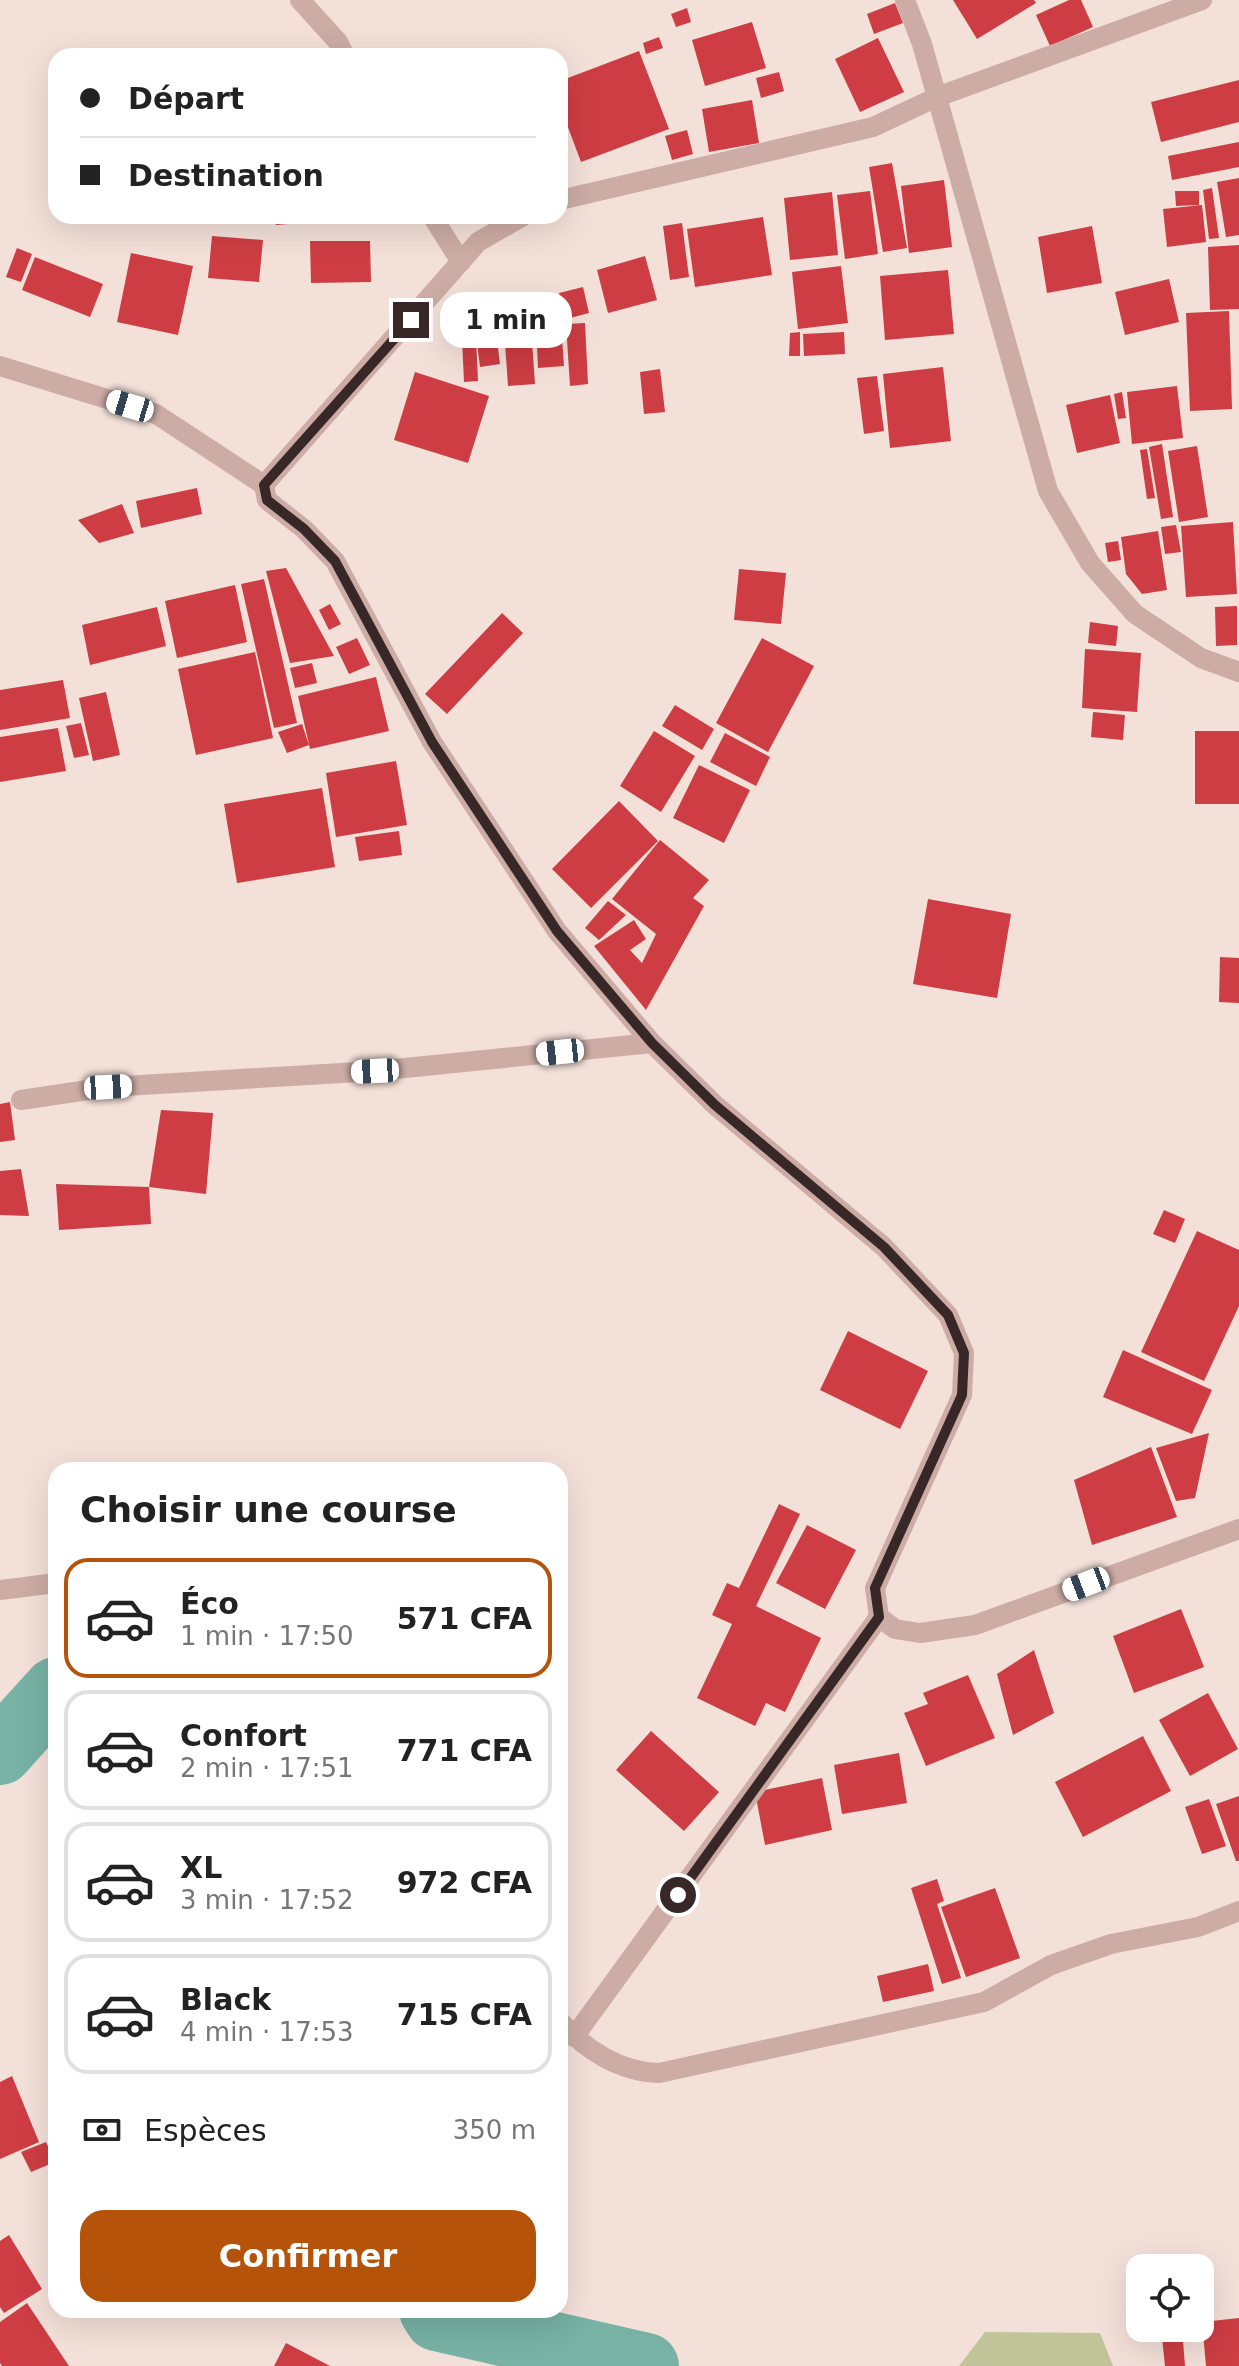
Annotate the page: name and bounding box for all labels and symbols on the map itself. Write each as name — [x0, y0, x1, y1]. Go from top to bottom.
callout: 1 min — [439, 292, 571, 348]
route end — [393, 302, 429, 338]
car — [104, 388, 156, 424]
car — [535, 1038, 585, 1066]
car — [350, 1058, 400, 1084]
car — [83, 1074, 133, 1100]
car — [1059, 1564, 1113, 1604]
route start — [660, 1877, 696, 1913]

